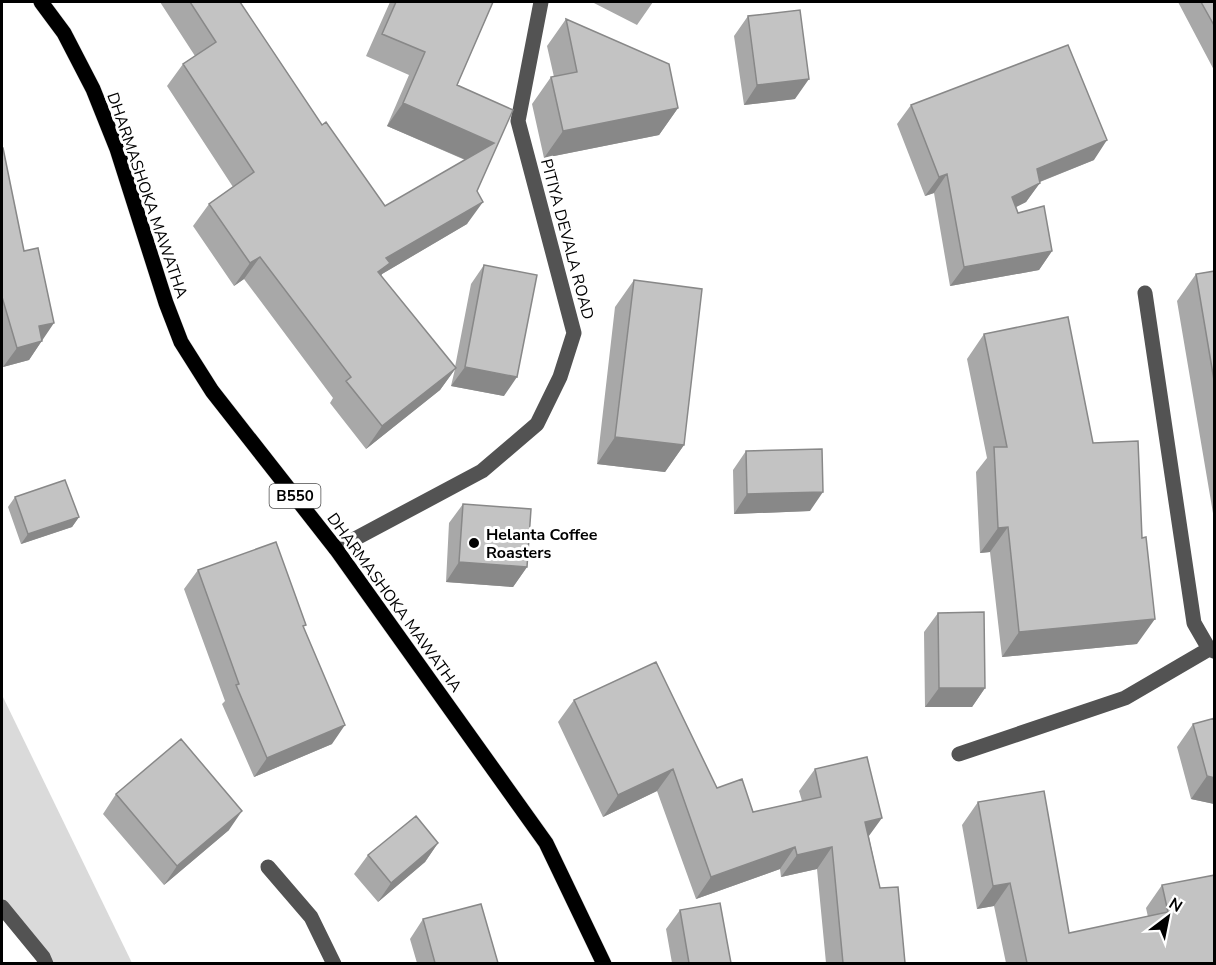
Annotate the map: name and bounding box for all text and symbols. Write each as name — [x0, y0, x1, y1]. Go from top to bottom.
street label: DHARMASHOKA MAWATHA — [101, 89, 193, 302]
street label: PITIYA DEVALA ROAD — [535, 156, 599, 322]
road number: B550 — [270, 484, 320, 508]
street label: DHARMASHOKA MAWATHA — [322, 509, 467, 697]
place label: Helanta Coffee Roasters — [486, 524, 598, 564]
marker: Helanta Coffee Roasters — [467, 536, 481, 550]
north arrow — [1138, 887, 1198, 947]
text: N — [1165, 893, 1186, 918]

